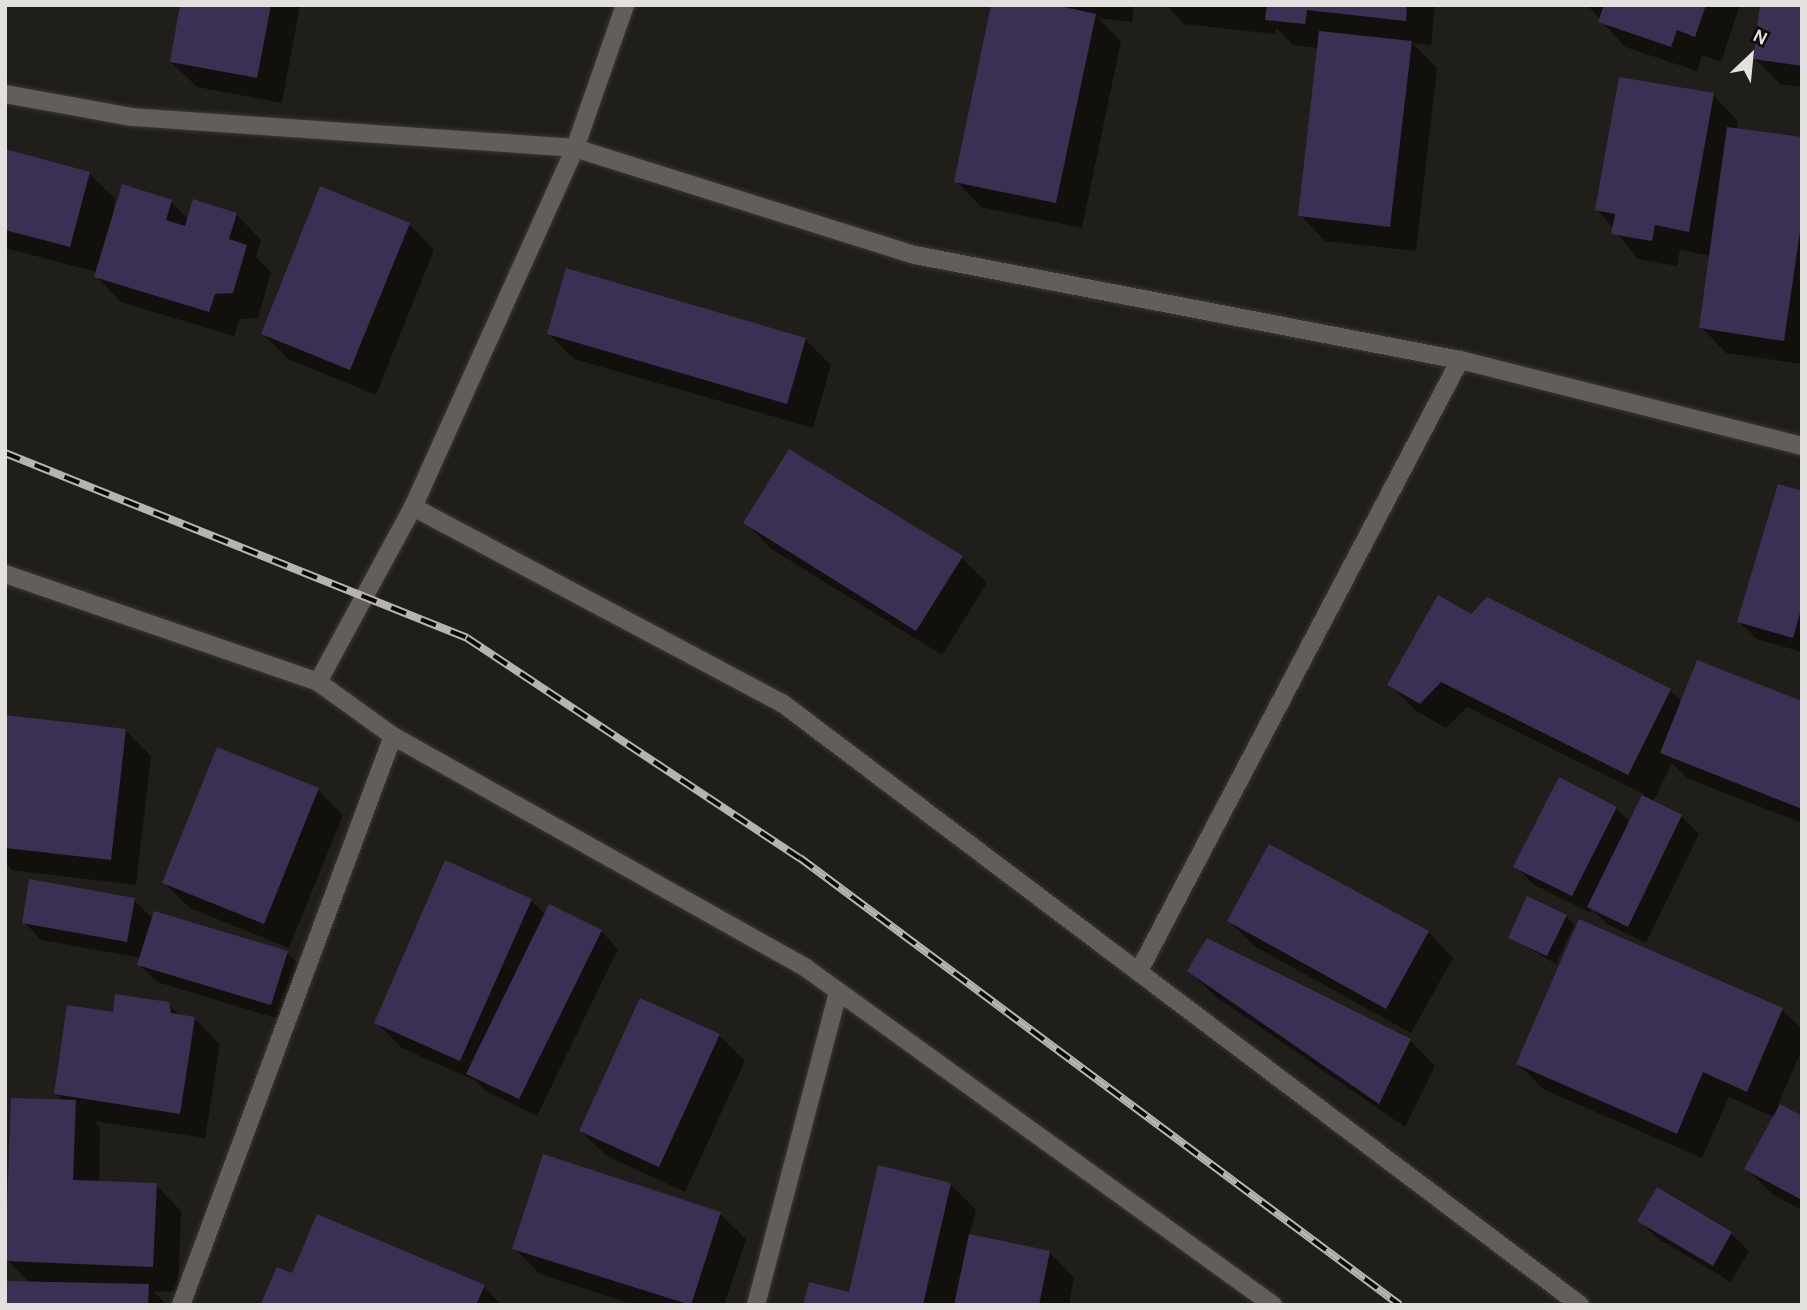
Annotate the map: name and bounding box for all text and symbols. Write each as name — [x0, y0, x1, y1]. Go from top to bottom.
north arrow — [1716, 21, 1786, 91]
text: N — [1749, 24, 1771, 50]

